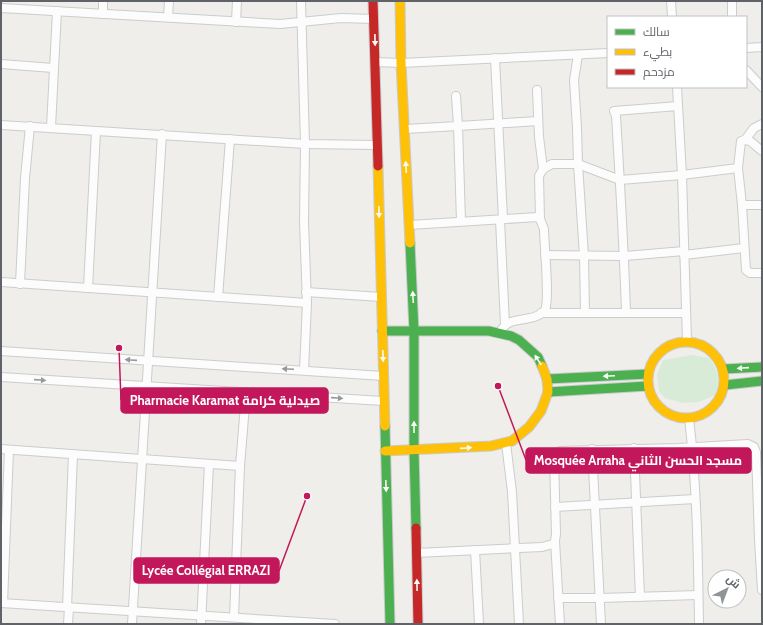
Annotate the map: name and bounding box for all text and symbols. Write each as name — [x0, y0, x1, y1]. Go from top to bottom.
legend — [607, 16, 747, 88]
text: سالك — [643, 24, 670, 39]
one-way arrow — [372, 34, 378, 47]
text: بطيء — [643, 44, 672, 62]
text: مزدحم — [643, 64, 675, 80]
one-way arrow — [403, 161, 410, 173]
one-way arrow — [376, 206, 382, 219]
one-way arrow — [409, 291, 416, 303]
one-way arrow — [379, 350, 386, 362]
one-way arrow — [534, 354, 542, 365]
one-way arrow — [125, 356, 137, 363]
one-way arrow — [736, 365, 749, 371]
one-way arrow — [282, 366, 294, 373]
one-way arrow — [602, 373, 615, 379]
one-way arrow — [34, 376, 46, 383]
callout: Pharmacie Karamat صيدلية كرامة — [121, 388, 328, 413]
text: Pharmacie Karamat صيدلية كرامة — [130, 392, 320, 408]
one-way arrow — [331, 395, 343, 402]
one-way arrow — [411, 420, 417, 433]
one-way arrow — [460, 445, 472, 452]
callout: Mosquée Arraha مسجد الحسن الثاني — [526, 448, 751, 473]
text: Mosquée Arraha مسجد الحسن الثاني — [534, 452, 742, 472]
one-way arrow — [383, 480, 389, 493]
callout: Lycée Collégial ERRAZI — [134, 558, 279, 583]
text: Lycée Collégial ERRAZI — [142, 562, 270, 578]
north arrow — [707, 569, 747, 609]
text: ش — [724, 572, 744, 591]
one-way arrow — [414, 578, 420, 591]

